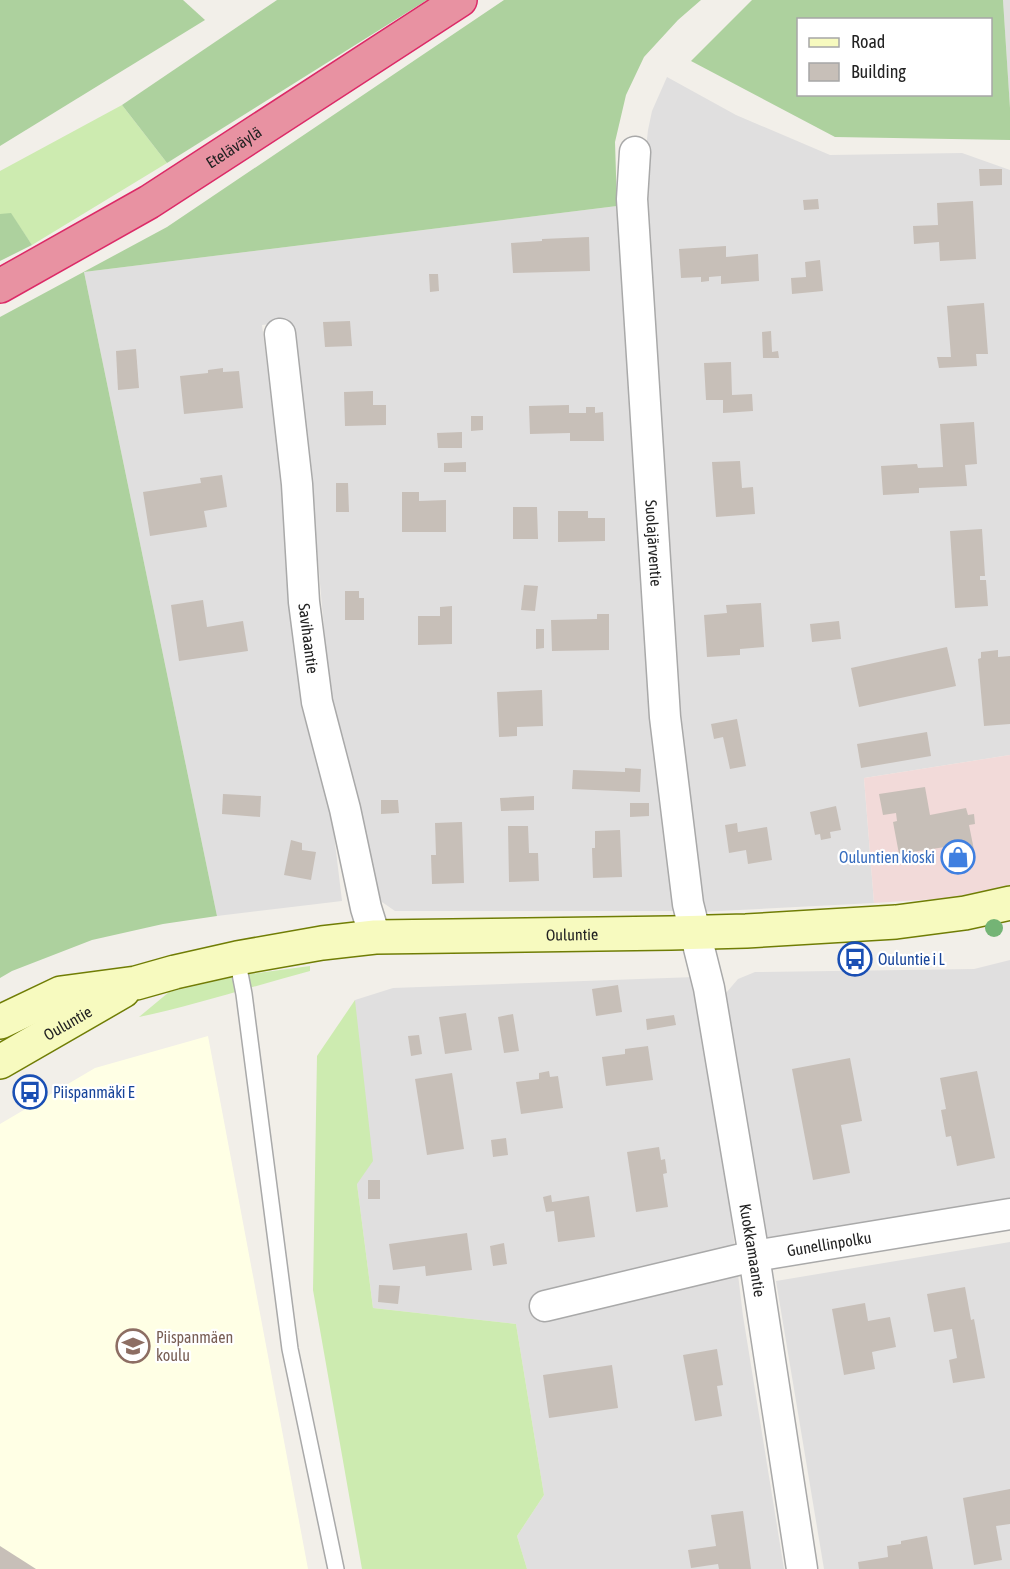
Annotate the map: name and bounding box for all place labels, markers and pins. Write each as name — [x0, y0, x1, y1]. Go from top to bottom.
shop icon: Ouluntien kioski — [940, 839, 976, 875]
place label: Ouluntien kioski — [839, 848, 935, 866]
bus stop icon: Ouluntie i L — [837, 941, 873, 977]
place label: Ouluntie i L — [878, 950, 945, 968]
bus stop icon: Piispanmäki E — [12, 1074, 48, 1110]
place label: Piispanmäki E — [53, 1083, 135, 1102]
school or university icon: Piispanmäen koulu — [115, 1328, 151, 1364]
place label: Piispanmäen koulu — [156, 1328, 233, 1364]

